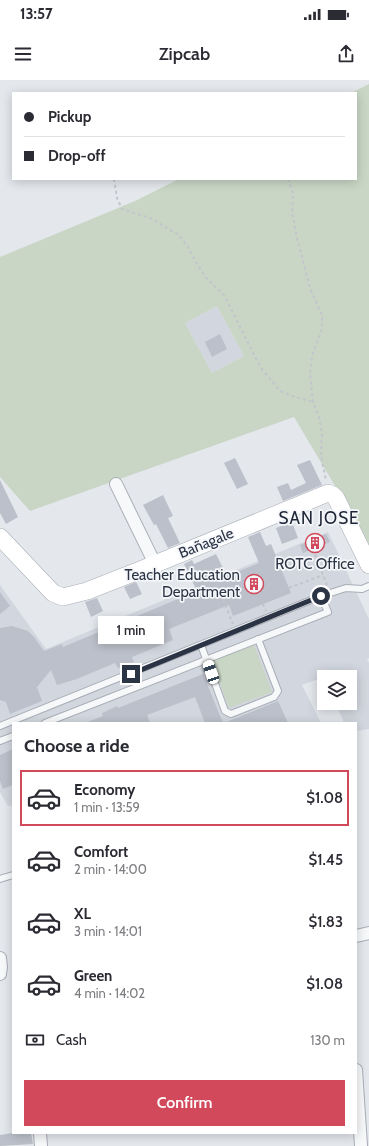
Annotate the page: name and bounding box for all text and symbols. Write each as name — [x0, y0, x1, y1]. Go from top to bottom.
text: 13:57 — [20, 5, 53, 23]
icon: menu — [12, 43, 34, 65]
text: Zipcab — [159, 43, 210, 65]
icon: share — [335, 43, 357, 65]
text: Pickup — [48, 108, 91, 126]
text: Drop-off — [48, 147, 106, 165]
district label: SAN JOSE — [279, 508, 359, 528]
street label: Bañagale — [176, 524, 236, 562]
building icon: ROTC Office — [304, 532, 326, 554]
place label: ROTC Office — [275, 555, 355, 573]
place label: Teacher Education Department — [125, 566, 240, 601]
building icon: Teacher Education Department — [243, 573, 265, 595]
route start — [312, 587, 330, 605]
callout: 1 min — [98, 616, 164, 644]
text: 1 min — [116, 622, 146, 638]
car — [201, 659, 221, 685]
route end — [122, 665, 140, 683]
map controls — [317, 670, 357, 710]
button: layers — [317, 670, 357, 710]
text: Choose a ride — [24, 735, 129, 757]
icon: car — [26, 780, 62, 816]
text: Economy — [74, 781, 135, 799]
text: $1.08 — [306, 789, 343, 807]
text: 1 min · 13:59 — [74, 799, 140, 815]
icon: car — [26, 842, 62, 878]
text: Comfort — [74, 843, 128, 861]
text: $1.45 — [309, 851, 343, 869]
text: 2 min · 14:00 — [74, 861, 147, 877]
icon: car — [26, 904, 62, 940]
text: XL — [74, 905, 91, 923]
text: $1.83 — [309, 913, 343, 931]
text: 3 min · 14:01 — [74, 923, 142, 939]
icon: car — [26, 966, 62, 1002]
text: Green — [74, 967, 112, 985]
text: $1.08 — [306, 975, 343, 993]
text: 4 min · 14:02 — [74, 985, 145, 1001]
icon: cash — [24, 1029, 46, 1051]
text: Cash — [56, 1031, 87, 1049]
text: 130 m — [310, 1032, 345, 1048]
button: Confirm — [24, 1080, 345, 1126]

